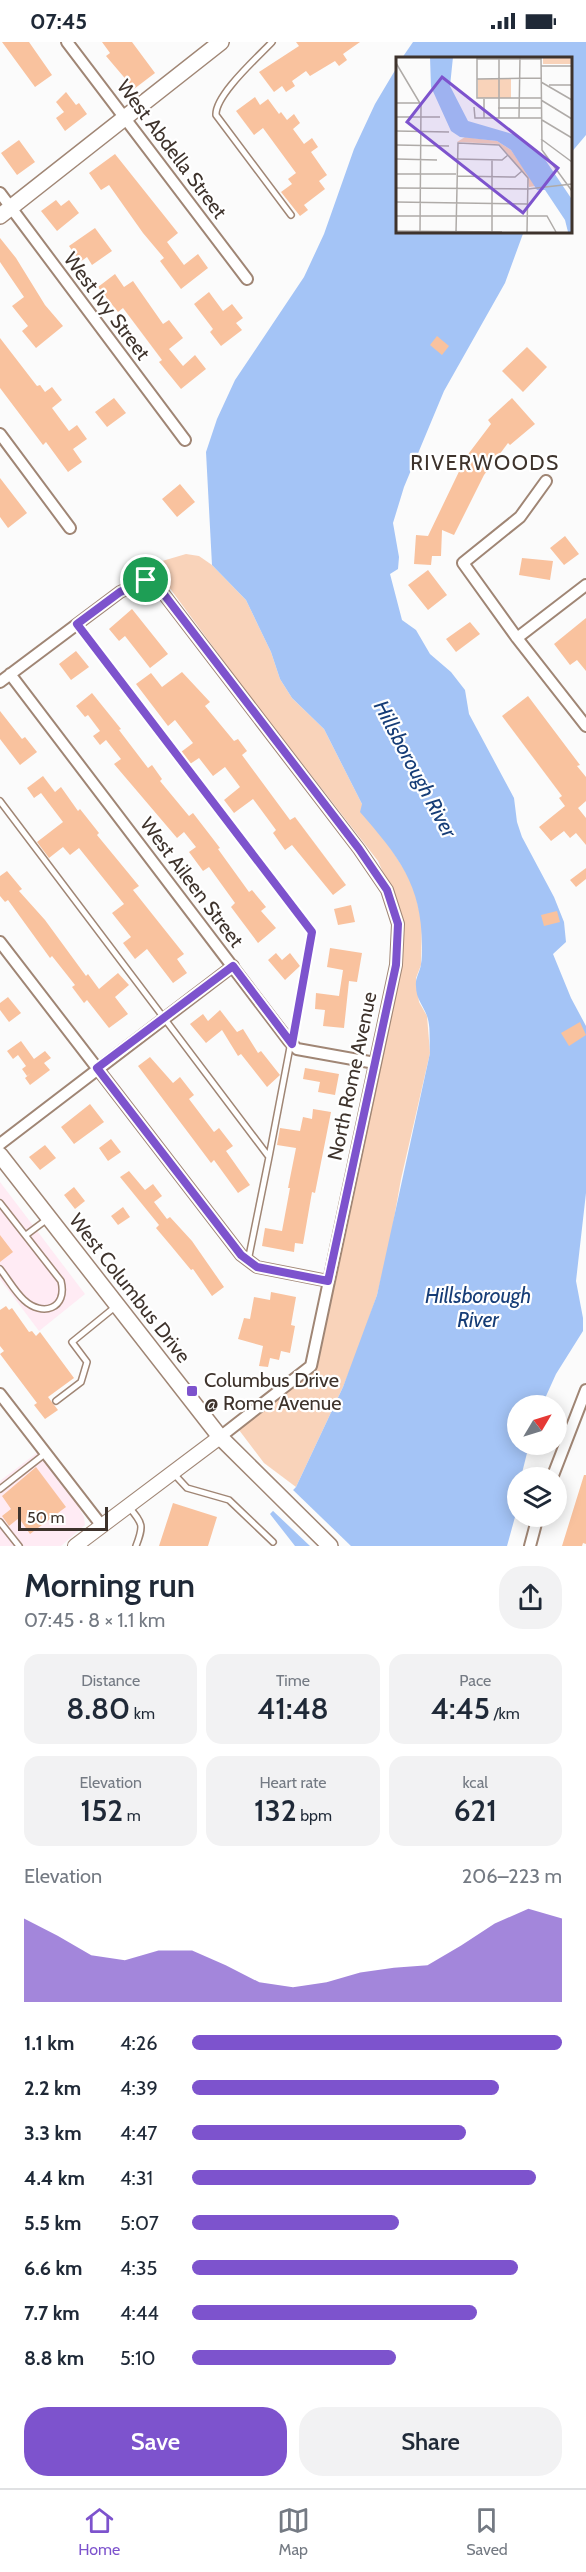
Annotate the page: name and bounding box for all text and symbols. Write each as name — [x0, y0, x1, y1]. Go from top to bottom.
text: 07:45 — [30, 8, 87, 35]
inset map — [396, 57, 571, 232]
street label: West Abdella Street — [112, 75, 232, 223]
street label: West Ivy Street — [59, 247, 155, 365]
district label: RIVERWOODS — [410, 450, 560, 475]
pin — [120, 554, 171, 605]
icon: arrive — [129, 563, 162, 596]
water label: Hillsborough River — [369, 696, 463, 843]
street label: West Aileen Street — [135, 812, 249, 952]
street label: North Rome Avenue — [322, 990, 382, 1162]
street label: West Columbus Drive — [64, 1209, 196, 1367]
water label: Hillsborough River — [425, 1283, 531, 1332]
place label: Columbus Drive @ Rome Avenue — [204, 1368, 341, 1415]
marker: Columbus Drive @ Rome Avenue — [185, 1384, 199, 1398]
north arrow — [507, 1395, 567, 1455]
map controls — [507, 1395, 567, 1527]
button: layers — [507, 1467, 567, 1527]
scale bar — [18, 1504, 108, 1532]
text: 50 m — [27, 1508, 64, 1527]
text: Morning run — [24, 1565, 195, 1605]
button: share — [499, 1566, 562, 1629]
text: 07:45 · 8 × 1.1 km — [24, 1608, 165, 1632]
text: Distance — [81, 1671, 140, 1690]
text: Time — [276, 1671, 310, 1690]
text: Pace — [459, 1671, 491, 1690]
text: 8.80 — [66, 1690, 130, 1727]
text: 41:48 — [257, 1690, 329, 1727]
text: 4:45 — [431, 1690, 490, 1727]
text: km — [130, 1704, 155, 1723]
text: /km — [490, 1704, 520, 1723]
text: Elevation — [79, 1773, 142, 1792]
text: Heart rate — [260, 1773, 326, 1792]
text: kcal — [463, 1773, 488, 1792]
text: 152 — [81, 1792, 123, 1829]
text: 132 — [254, 1792, 297, 1829]
text: 621 — [454, 1792, 497, 1829]
text: m — [123, 1806, 141, 1825]
text: bpm — [297, 1806, 332, 1825]
text: Elevation — [24, 1864, 102, 1888]
text: 206–223 m — [462, 1864, 562, 1888]
text: 1.1 km — [24, 2031, 74, 2055]
text: 4:26 — [120, 2031, 158, 2055]
text: 2.2 km — [24, 2076, 81, 2100]
text: 4:39 — [120, 2076, 158, 2100]
text: 3.3 km — [24, 2121, 82, 2145]
text: 4:47 — [120, 2121, 157, 2145]
text: 4.4 km — [24, 2166, 85, 2190]
text: 4:31 — [120, 2166, 153, 2190]
text: 5.5 km — [24, 2211, 82, 2235]
text: 5:07 — [120, 2211, 159, 2235]
text: 6.6 km — [24, 2256, 83, 2280]
text: 4:35 — [120, 2256, 157, 2280]
text: 7.7 km — [24, 2301, 80, 2325]
text: 4:44 — [120, 2301, 159, 2325]
text: 8.8 km — [24, 2346, 84, 2370]
text: 5:10 — [120, 2346, 155, 2370]
button: Save — [24, 2407, 287, 2476]
button: Share — [299, 2407, 562, 2476]
tab: Home — [78, 2504, 120, 2559]
tab: Map — [277, 2504, 310, 2559]
tab: Saved — [466, 2504, 508, 2559]

